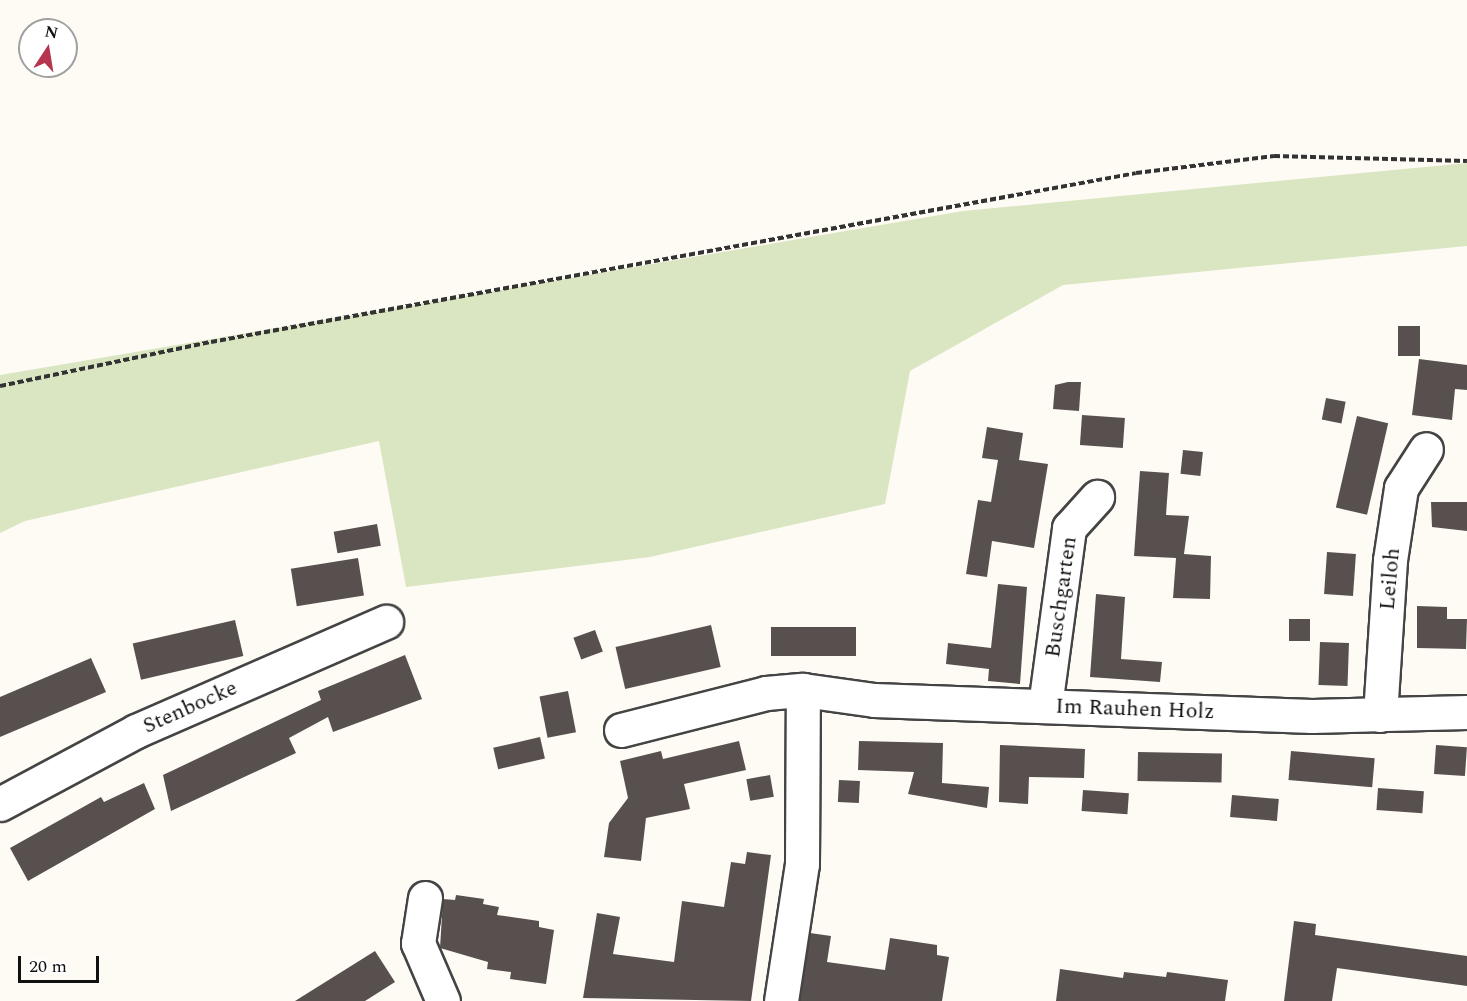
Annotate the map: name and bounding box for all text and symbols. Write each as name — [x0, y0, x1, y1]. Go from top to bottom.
north arrow — [18, 18, 78, 78]
text: N — [42, 19, 60, 45]
street label: Buschgarten — [1039, 535, 1083, 659]
street label: Leiloh — [1374, 547, 1406, 611]
street label: Stenbocke — [139, 675, 241, 739]
street label: Im Rauhen Holz — [1055, 693, 1215, 725]
scale bar — [21, 944, 102, 982]
text: 20 m — [29, 953, 67, 980]

